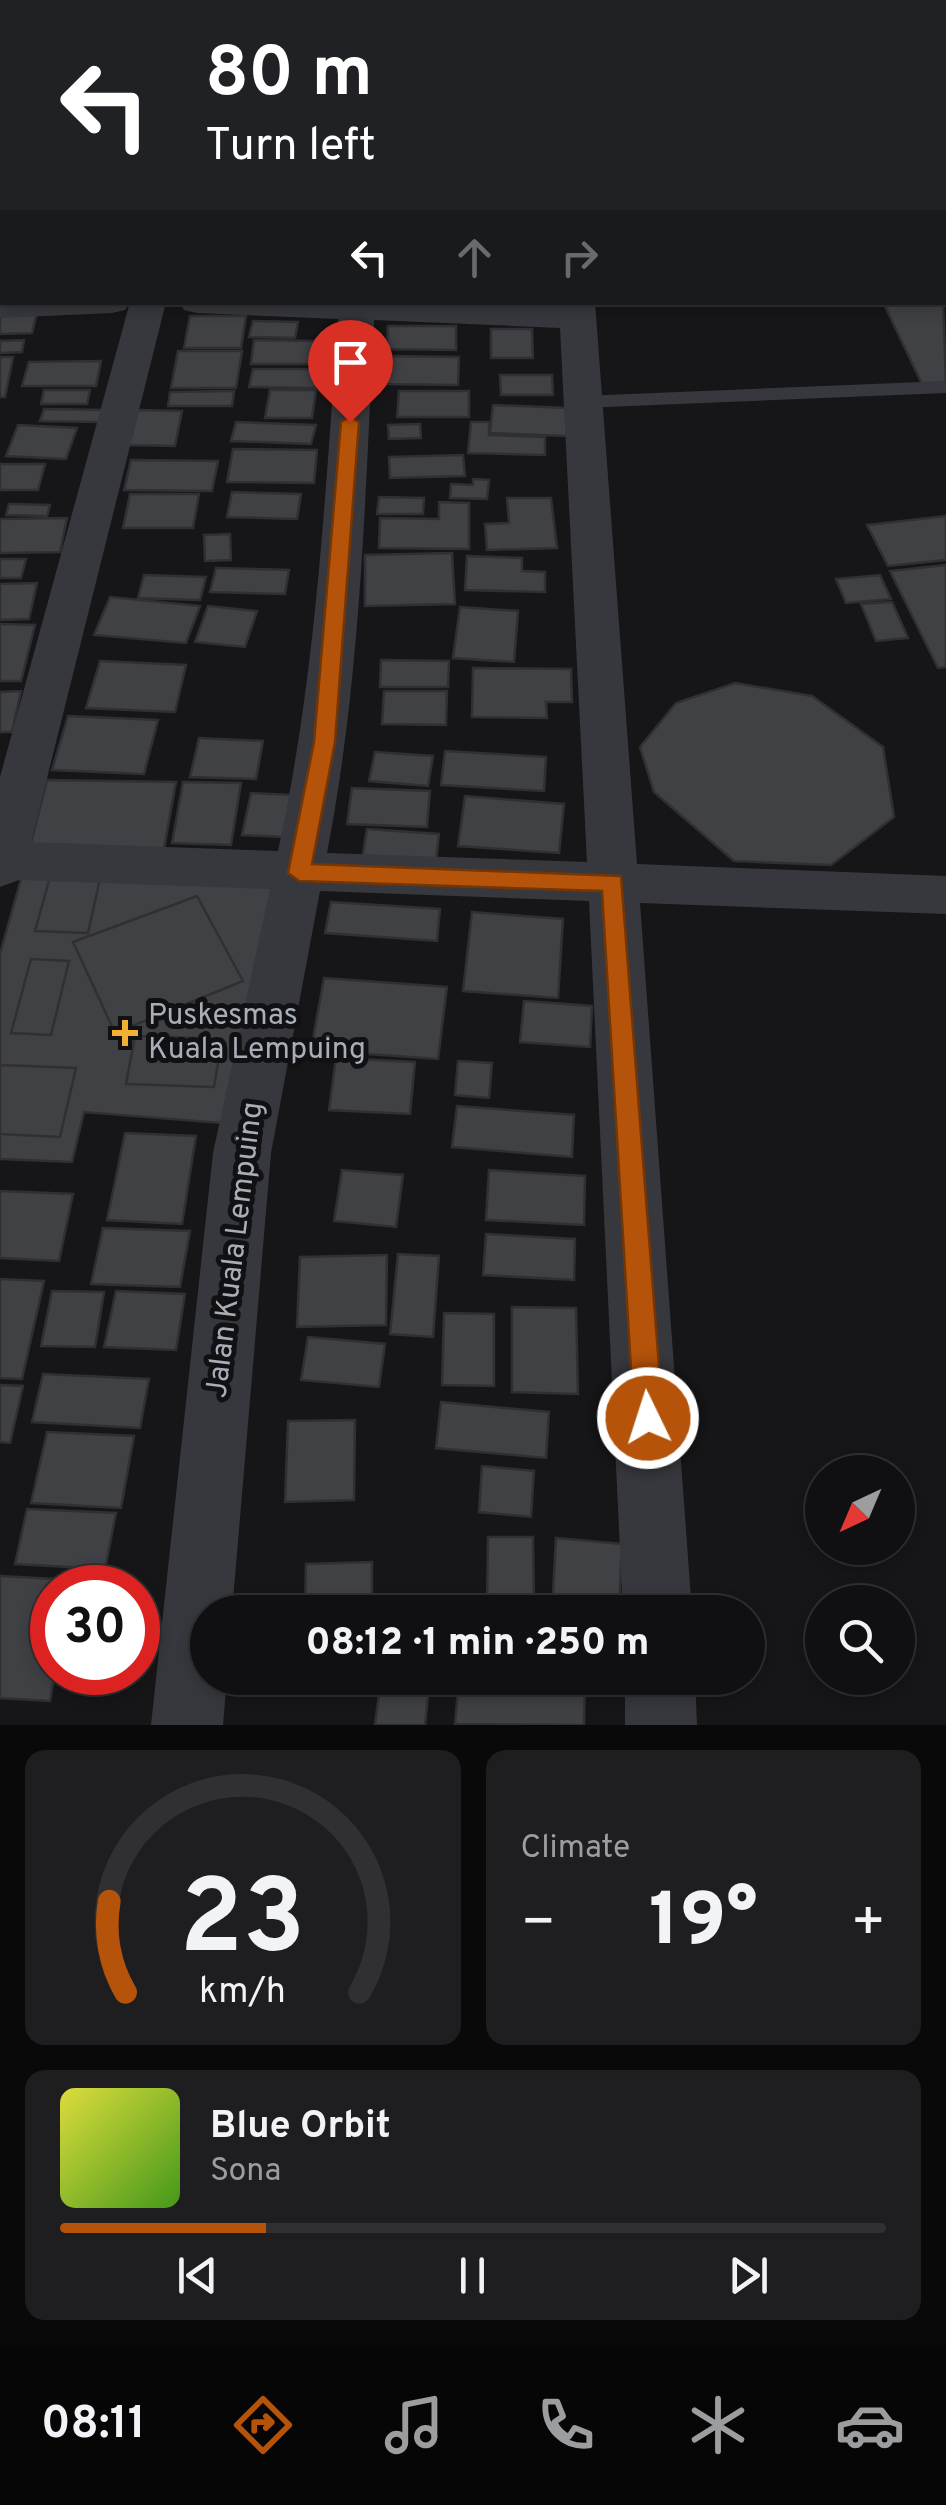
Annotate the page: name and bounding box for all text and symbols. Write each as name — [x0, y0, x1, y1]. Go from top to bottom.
text: 80 m — [205, 32, 373, 121]
icon: left — [40, 40, 170, 170]
text: Turn left — [205, 119, 376, 176]
icon: left — [342, 230, 397, 285]
icon: ahead — [447, 230, 502, 285]
icon: right — [552, 230, 607, 285]
pin — [308, 320, 393, 423]
icon: arrive — [323, 335, 378, 390]
place label: Puskesmas Kuala Lempuing — [148, 998, 366, 1069]
marker: Puskesmas Kuala Lempuing — [112, 1020, 138, 1046]
street label: Jalan Kuala Lempuing — [199, 1100, 273, 1400]
position arrow — [596, 1366, 700, 1470]
north arrow — [805, 1455, 915, 1565]
map controls — [805, 1455, 915, 1695]
speed limit sign: 30 — [30, 1565, 160, 1695]
button: search — [805, 1585, 915, 1695]
text: 08:12 · 1 min · 250 m — [306, 1620, 649, 1669]
text: Climate — [521, 1829, 630, 1869]
text: 23 — [180, 1858, 306, 1990]
text: 19° — [649, 1877, 758, 1972]
text: − — [521, 1890, 556, 1960]
text: + — [851, 1890, 886, 1960]
text: km/h — [199, 1970, 286, 2016]
text: Blue Orbit — [210, 2103, 391, 2152]
text: Sona — [210, 2152, 281, 2192]
icon: previous — [170, 2248, 225, 2303]
icon: pause — [445, 2248, 500, 2303]
icon: next — [721, 2248, 776, 2303]
icon: directions — [228, 2390, 298, 2460]
icon: music — [379, 2390, 449, 2460]
icon: phone — [531, 2390, 601, 2460]
icon: climate — [683, 2390, 753, 2460]
icon: car — [835, 2390, 905, 2460]
text: 08:11 — [41, 2397, 146, 2454]

